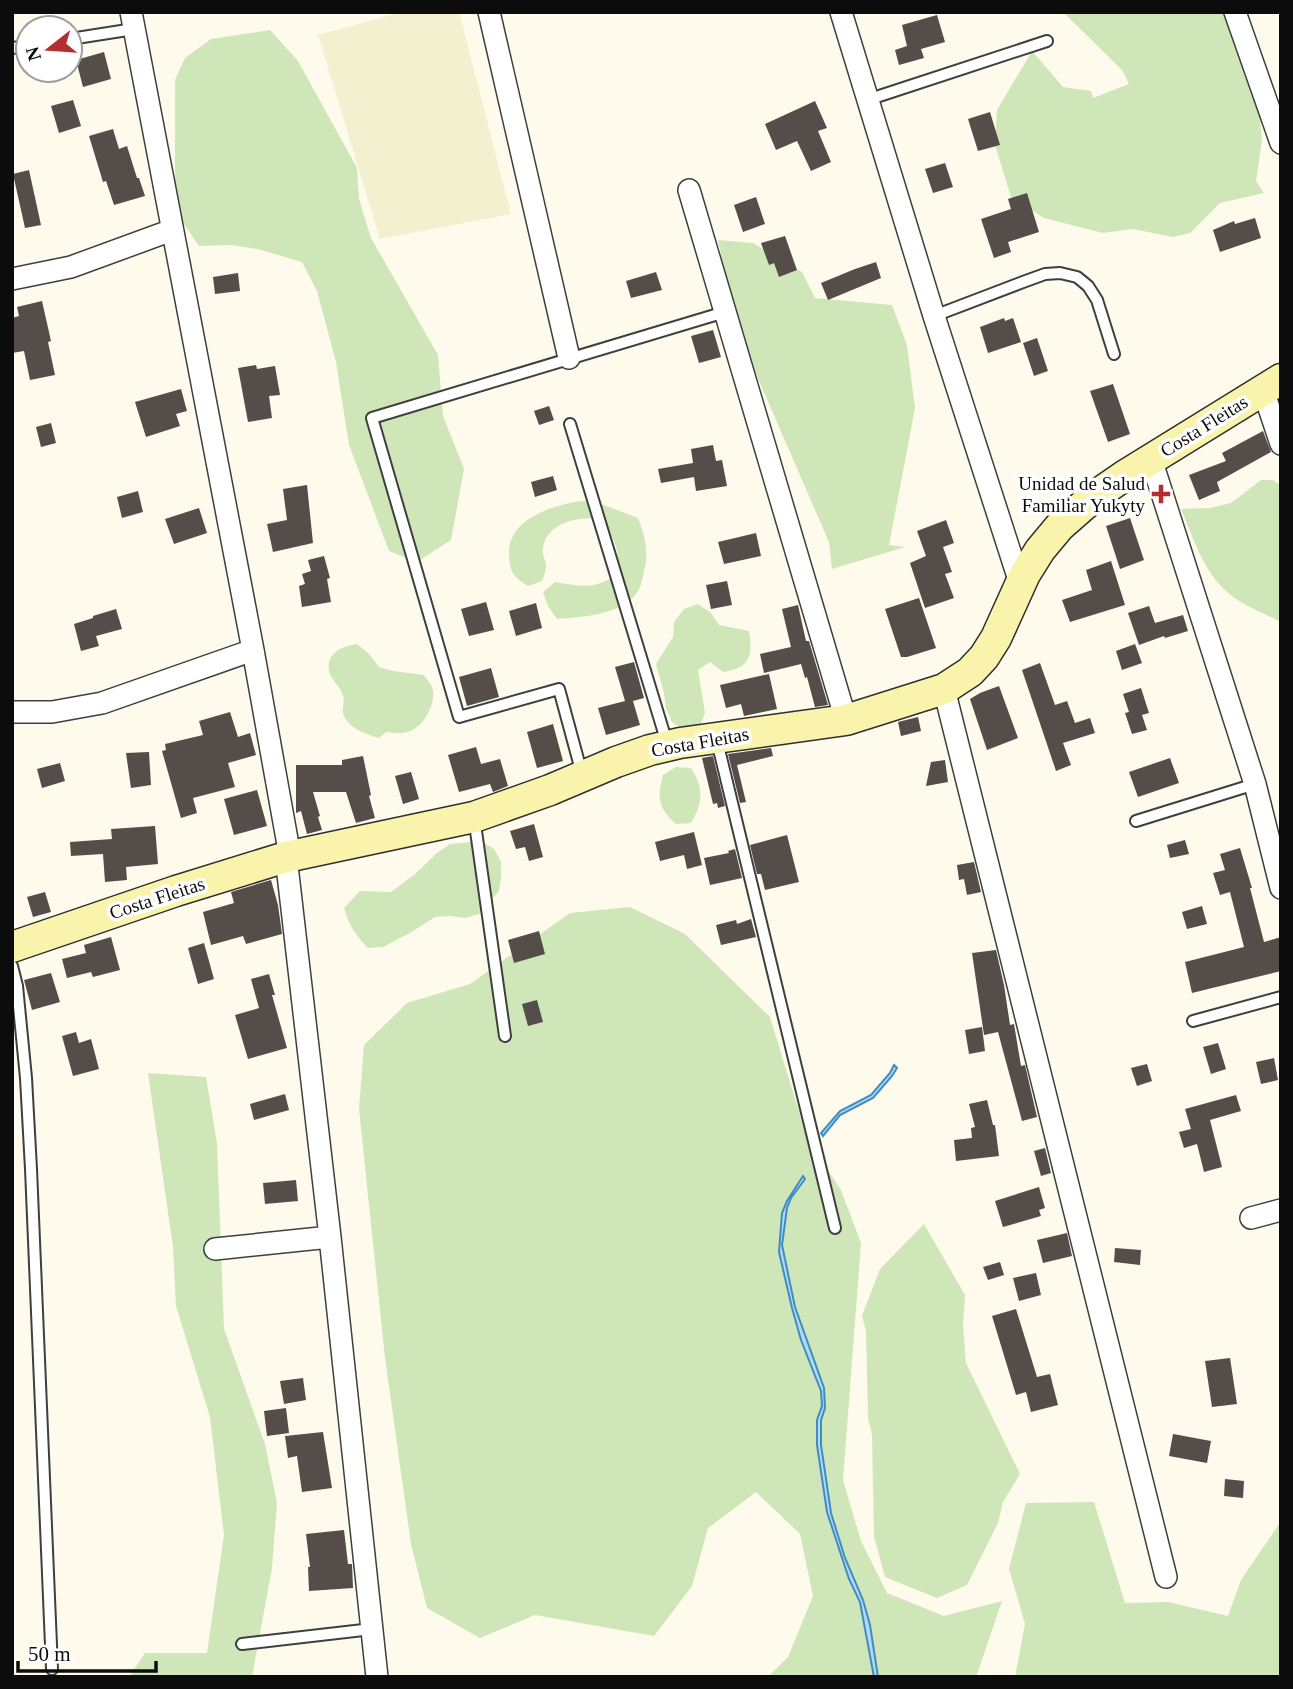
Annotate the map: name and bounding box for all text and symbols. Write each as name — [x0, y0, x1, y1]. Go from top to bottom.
north arrow — [14, 14, 84, 84]
text: N — [21, 44, 45, 63]
street label: Costa Fleitas — [1157, 391, 1251, 461]
place label: Unidad de Salud Familiar Yukyty — [1018, 473, 1145, 516]
marker: Unidad de Salud Familiar Yukyty — [1151, 484, 1171, 504]
street label: Costa Fleitas — [650, 723, 750, 761]
street label: Costa Fleitas — [107, 873, 207, 923]
scale bar — [18, 1630, 156, 1674]
text: 50 m — [28, 1642, 71, 1666]

